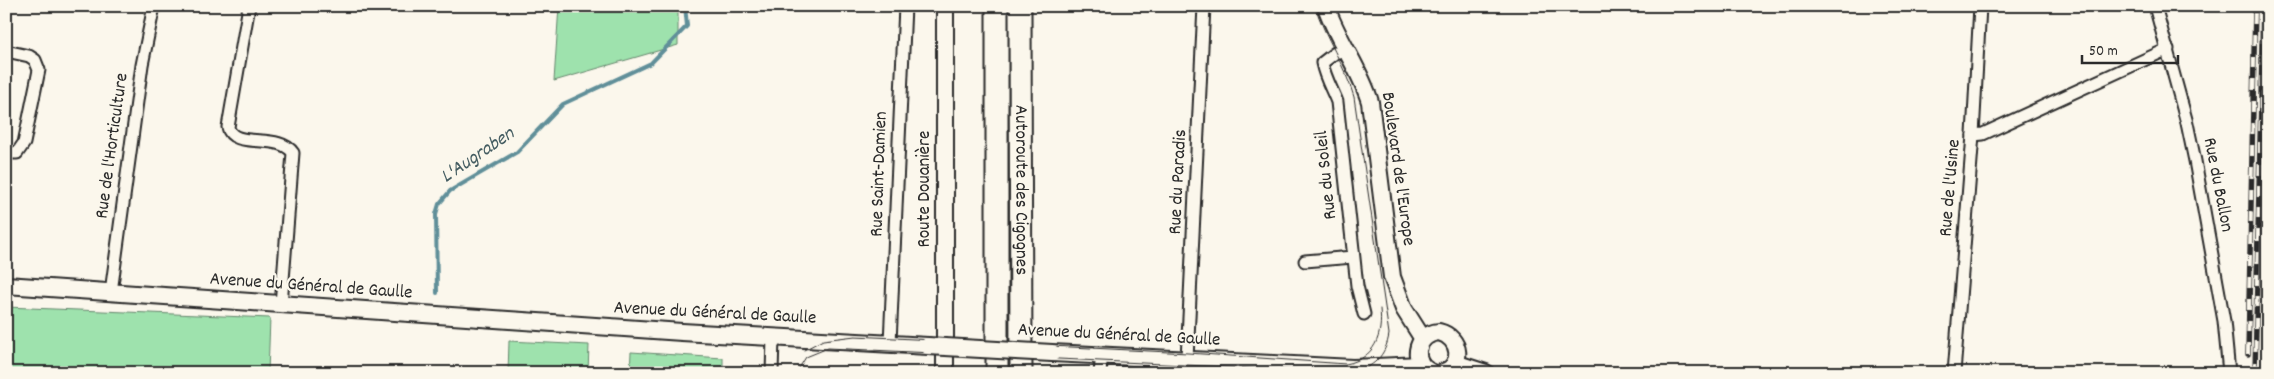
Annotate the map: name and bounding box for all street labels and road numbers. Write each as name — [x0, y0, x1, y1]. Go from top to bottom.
street label: Rue de l'Horticulture — [89, 71, 137, 221]
street label: Boulevard de l'Europe — [1373, 90, 1421, 248]
street label: Autoroute des Cigognes — [1007, 105, 1034, 275]
street label: Rue Saint-Damien — [864, 111, 896, 237]
street label: Rue du Paradis — [1163, 129, 1195, 235]
street label: Rue du Soleil — [1309, 129, 1345, 221]
street label: Route Douanière — [912, 131, 939, 247]
street label: Rue du Ballon — [2195, 135, 2239, 235]
street label: Rue de l'Usine — [1933, 138, 1969, 238]
street label: Avenue du Général de Gaulle — [209, 266, 413, 308]
street label: Avenue du Général de Gaulle — [613, 295, 817, 333]
street label: Avenue du Général de Gaulle — [1017, 317, 1221, 355]

